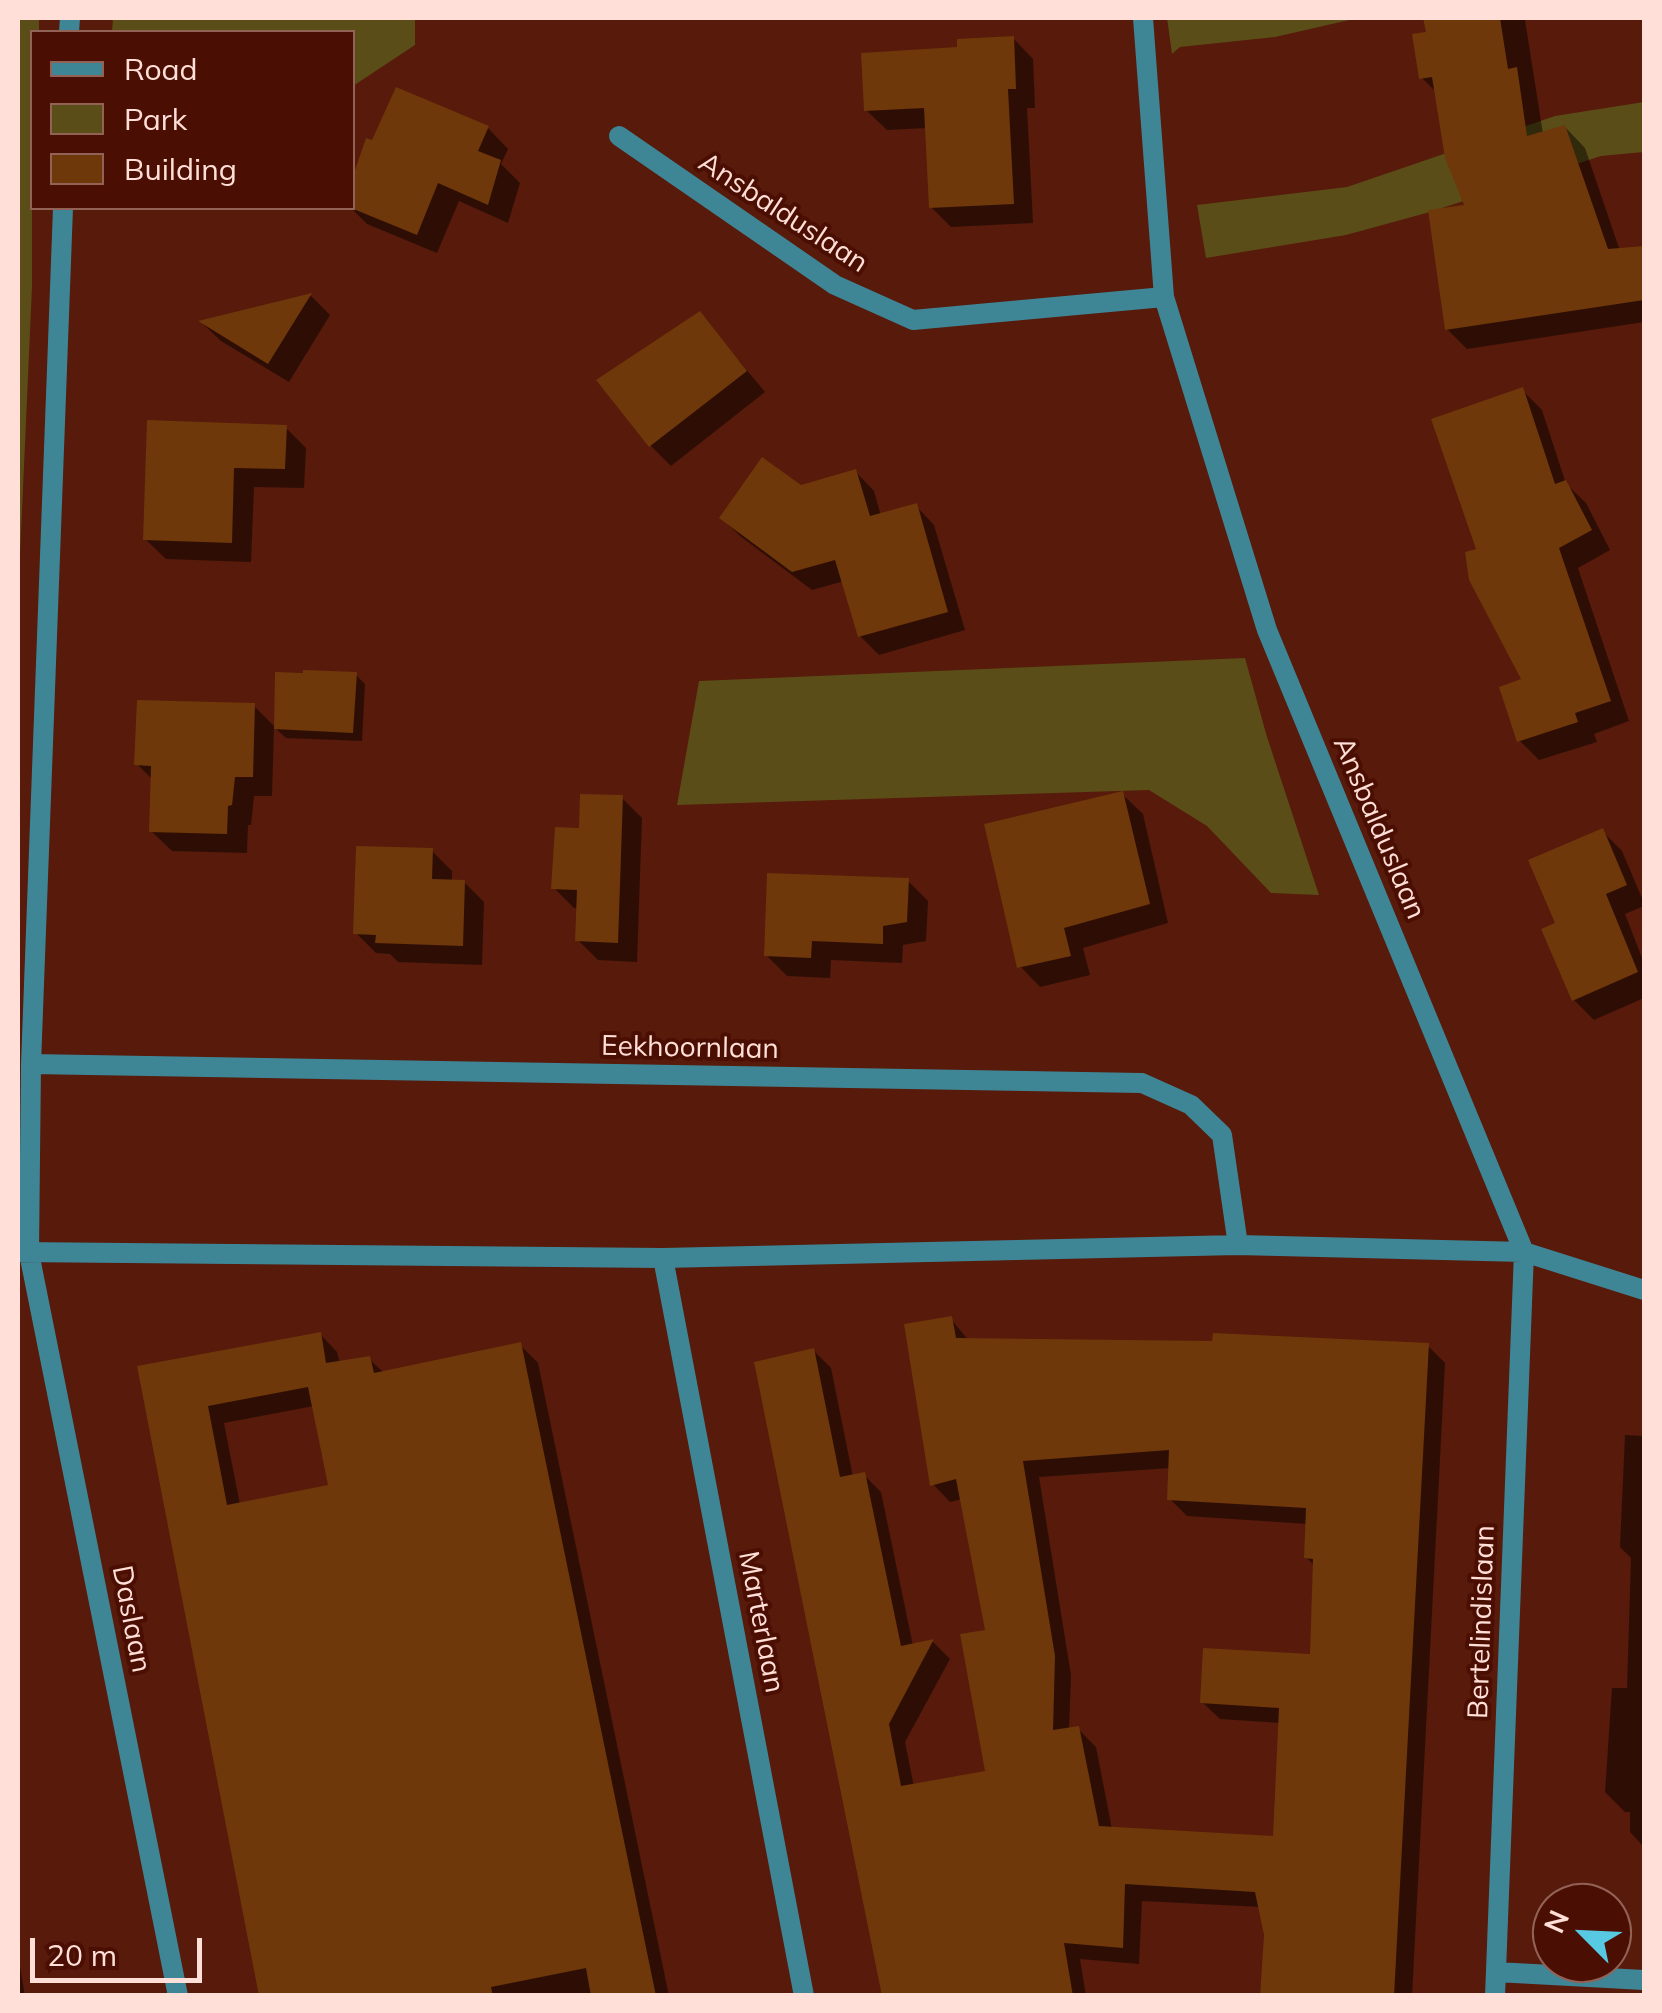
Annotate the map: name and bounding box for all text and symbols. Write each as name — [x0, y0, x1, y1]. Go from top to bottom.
legend — [30, 30, 355, 210]
text: Road — [124, 50, 198, 88]
text: Park — [124, 100, 187, 138]
street label: Ansbalduslaan — [692, 146, 874, 280]
text: Building — [124, 150, 237, 188]
street label: Ansbalduslaan — [1326, 732, 1432, 924]
street label: Eekhoornlaan — [601, 1030, 779, 1066]
street label: Bertelindislaan — [1462, 1525, 1502, 1719]
street label: Marterlaan — [731, 1548, 791, 1696]
street label: Daslaan — [104, 1563, 158, 1675]
north arrow — [1532, 1883, 1632, 1983]
text: N — [1536, 1905, 1576, 1938]
scale bar — [35, 1918, 208, 1980]
text: 20 m — [47, 1936, 117, 1974]

